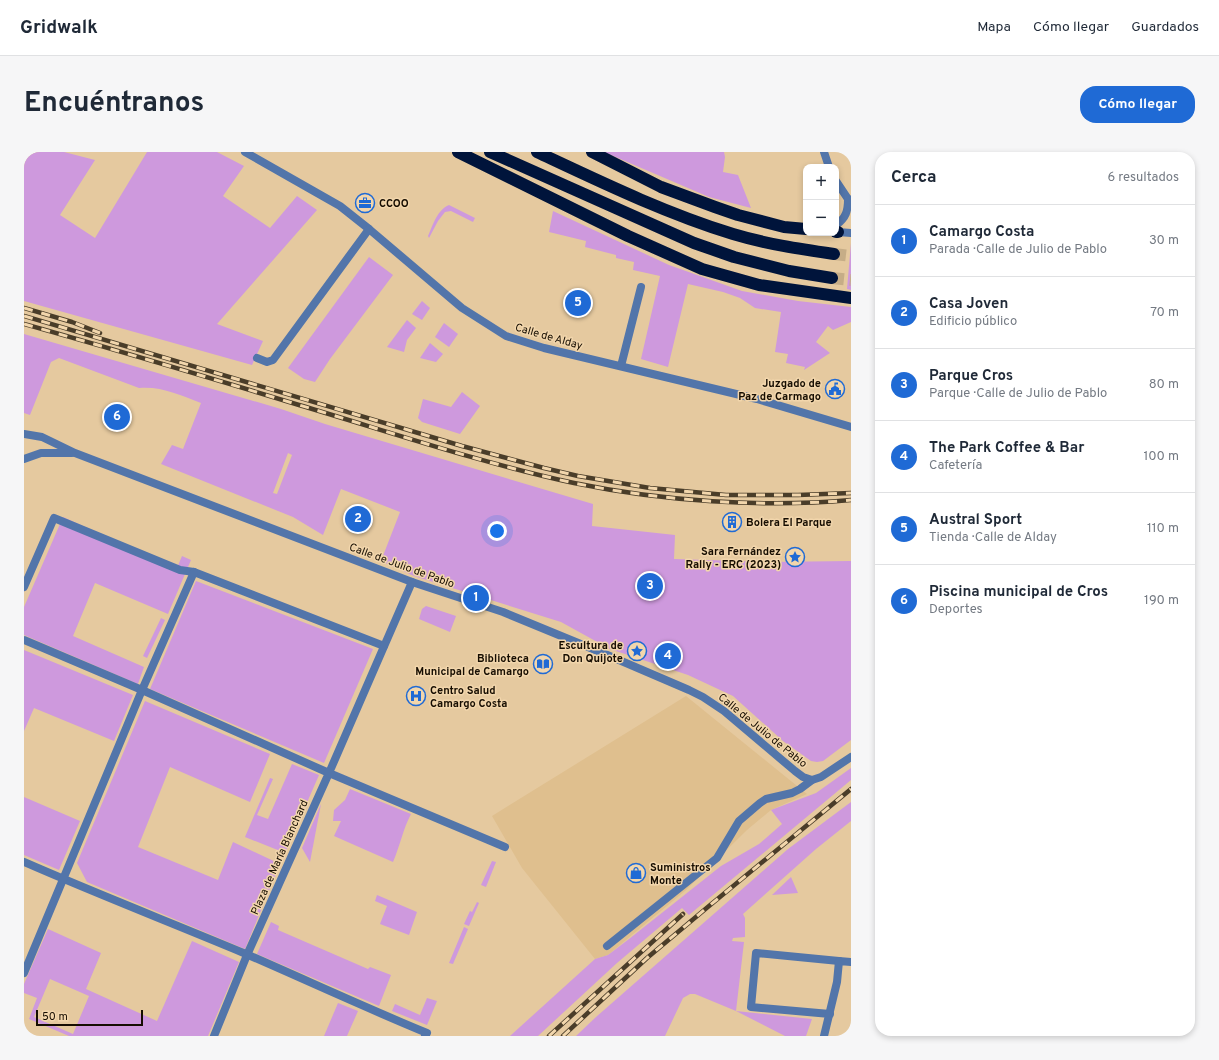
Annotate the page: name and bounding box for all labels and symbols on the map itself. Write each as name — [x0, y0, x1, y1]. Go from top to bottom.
office icon: CCOO — [354, 192, 376, 214]
place label: CCOO — [379, 197, 409, 211]
pin: 5 — [565, 288, 591, 318]
street label: Calle de Alday — [513, 321, 584, 353]
place label: Juzgado de Paz de Carmago — [738, 377, 821, 404]
public building icon: Juzgado de Paz de Carmago — [824, 378, 846, 400]
pin: 6 — [104, 402, 130, 432]
pin: 2 — [345, 504, 371, 534]
building icon: Bolera El Parque — [721, 511, 743, 533]
place label: Bolera El Parque — [746, 516, 832, 530]
your location — [487, 521, 507, 541]
street label: Calle de Julio de Pablo — [347, 540, 456, 591]
place label: Sara Fernández Rally - ERC (2023) — [686, 545, 781, 572]
place icon: Sara Fernández Rally - ERC (2023) — [784, 546, 806, 568]
pin: 3 — [637, 571, 663, 601]
pin: 1 — [463, 583, 489, 613]
place label: Escultura de Don Quijote — [559, 639, 623, 666]
place icon: Escultura de Don Quijote — [626, 640, 648, 662]
pin: 4 — [655, 641, 681, 671]
place label: Biblioteca Municipal de Camargo — [415, 652, 529, 679]
library icon: Biblioteca Municipal de Camargo — [532, 653, 554, 675]
place label: Centro Salud Camargo Costa — [430, 684, 507, 711]
hospital icon: Centro Salud Camargo Costa — [405, 685, 427, 707]
street label: Calle de Julio de Pablo — [715, 690, 810, 771]
street label: Plaza de María Blanchard — [248, 798, 312, 917]
place label: Suministros Monte — [650, 861, 711, 888]
shop icon: Suministros Monte — [625, 862, 647, 884]
scale bar — [36, 1008, 143, 1027]

